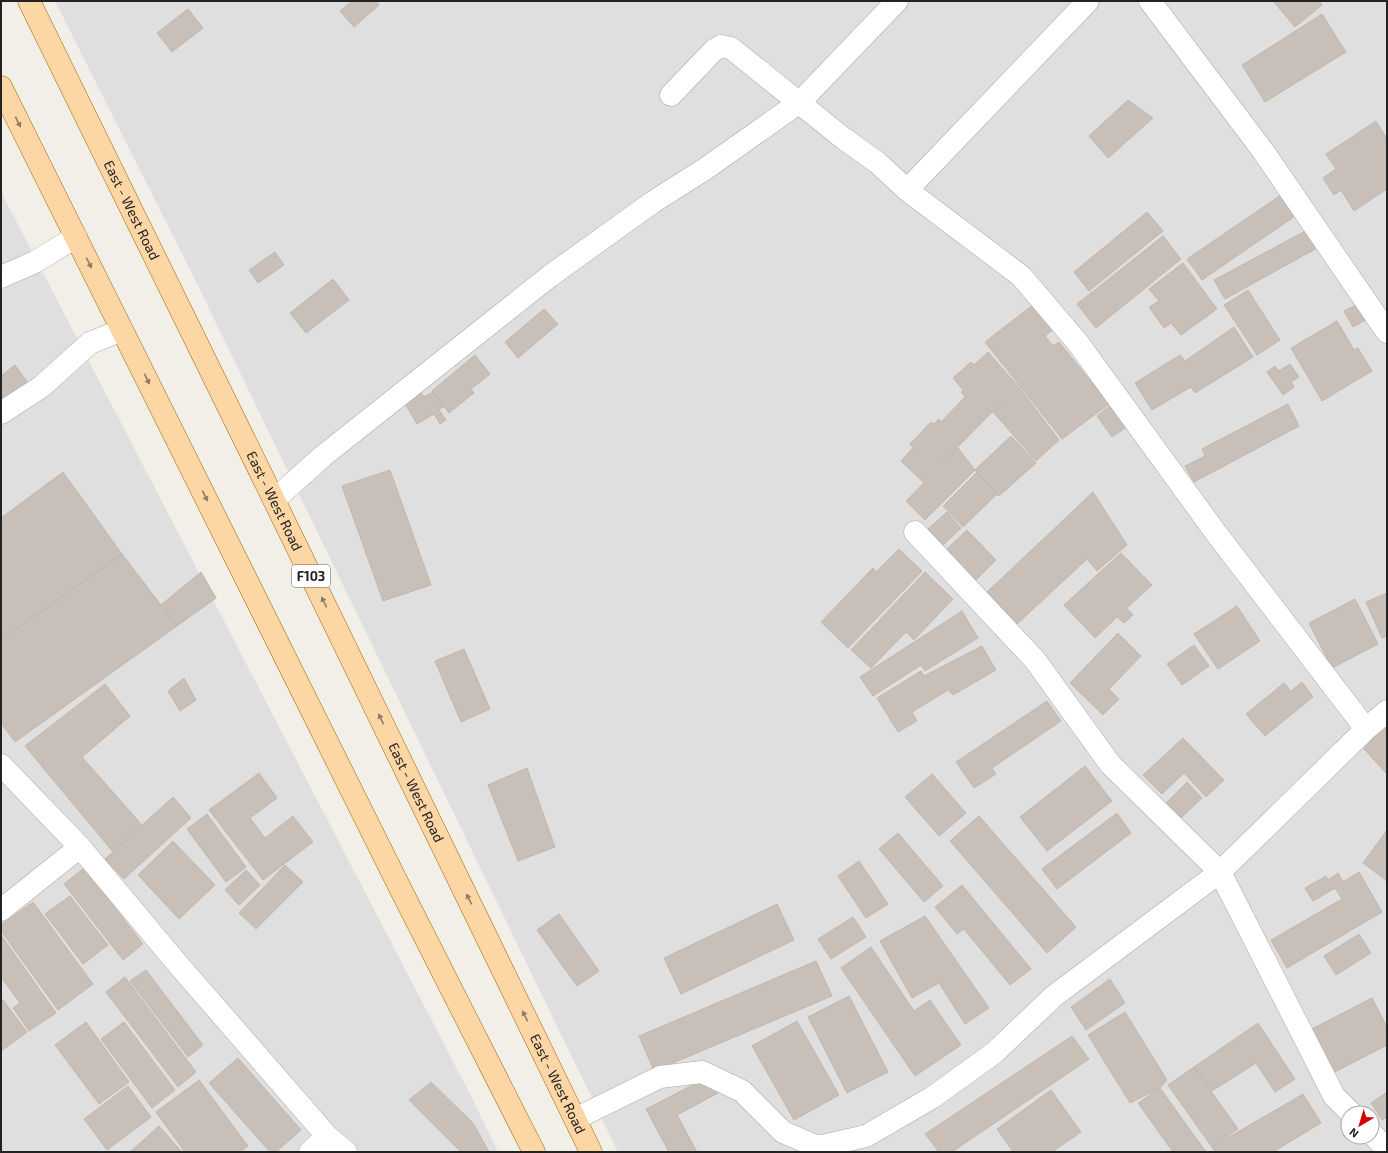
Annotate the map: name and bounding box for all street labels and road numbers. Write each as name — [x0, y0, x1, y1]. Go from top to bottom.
street label: East - West Road — [101, 157, 164, 263]
street label: East - West Road — [243, 448, 306, 553]
road number: F103 — [292, 565, 330, 587]
street label: East - West Road — [385, 740, 448, 845]
street label: East - West Road — [527, 1031, 590, 1136]

